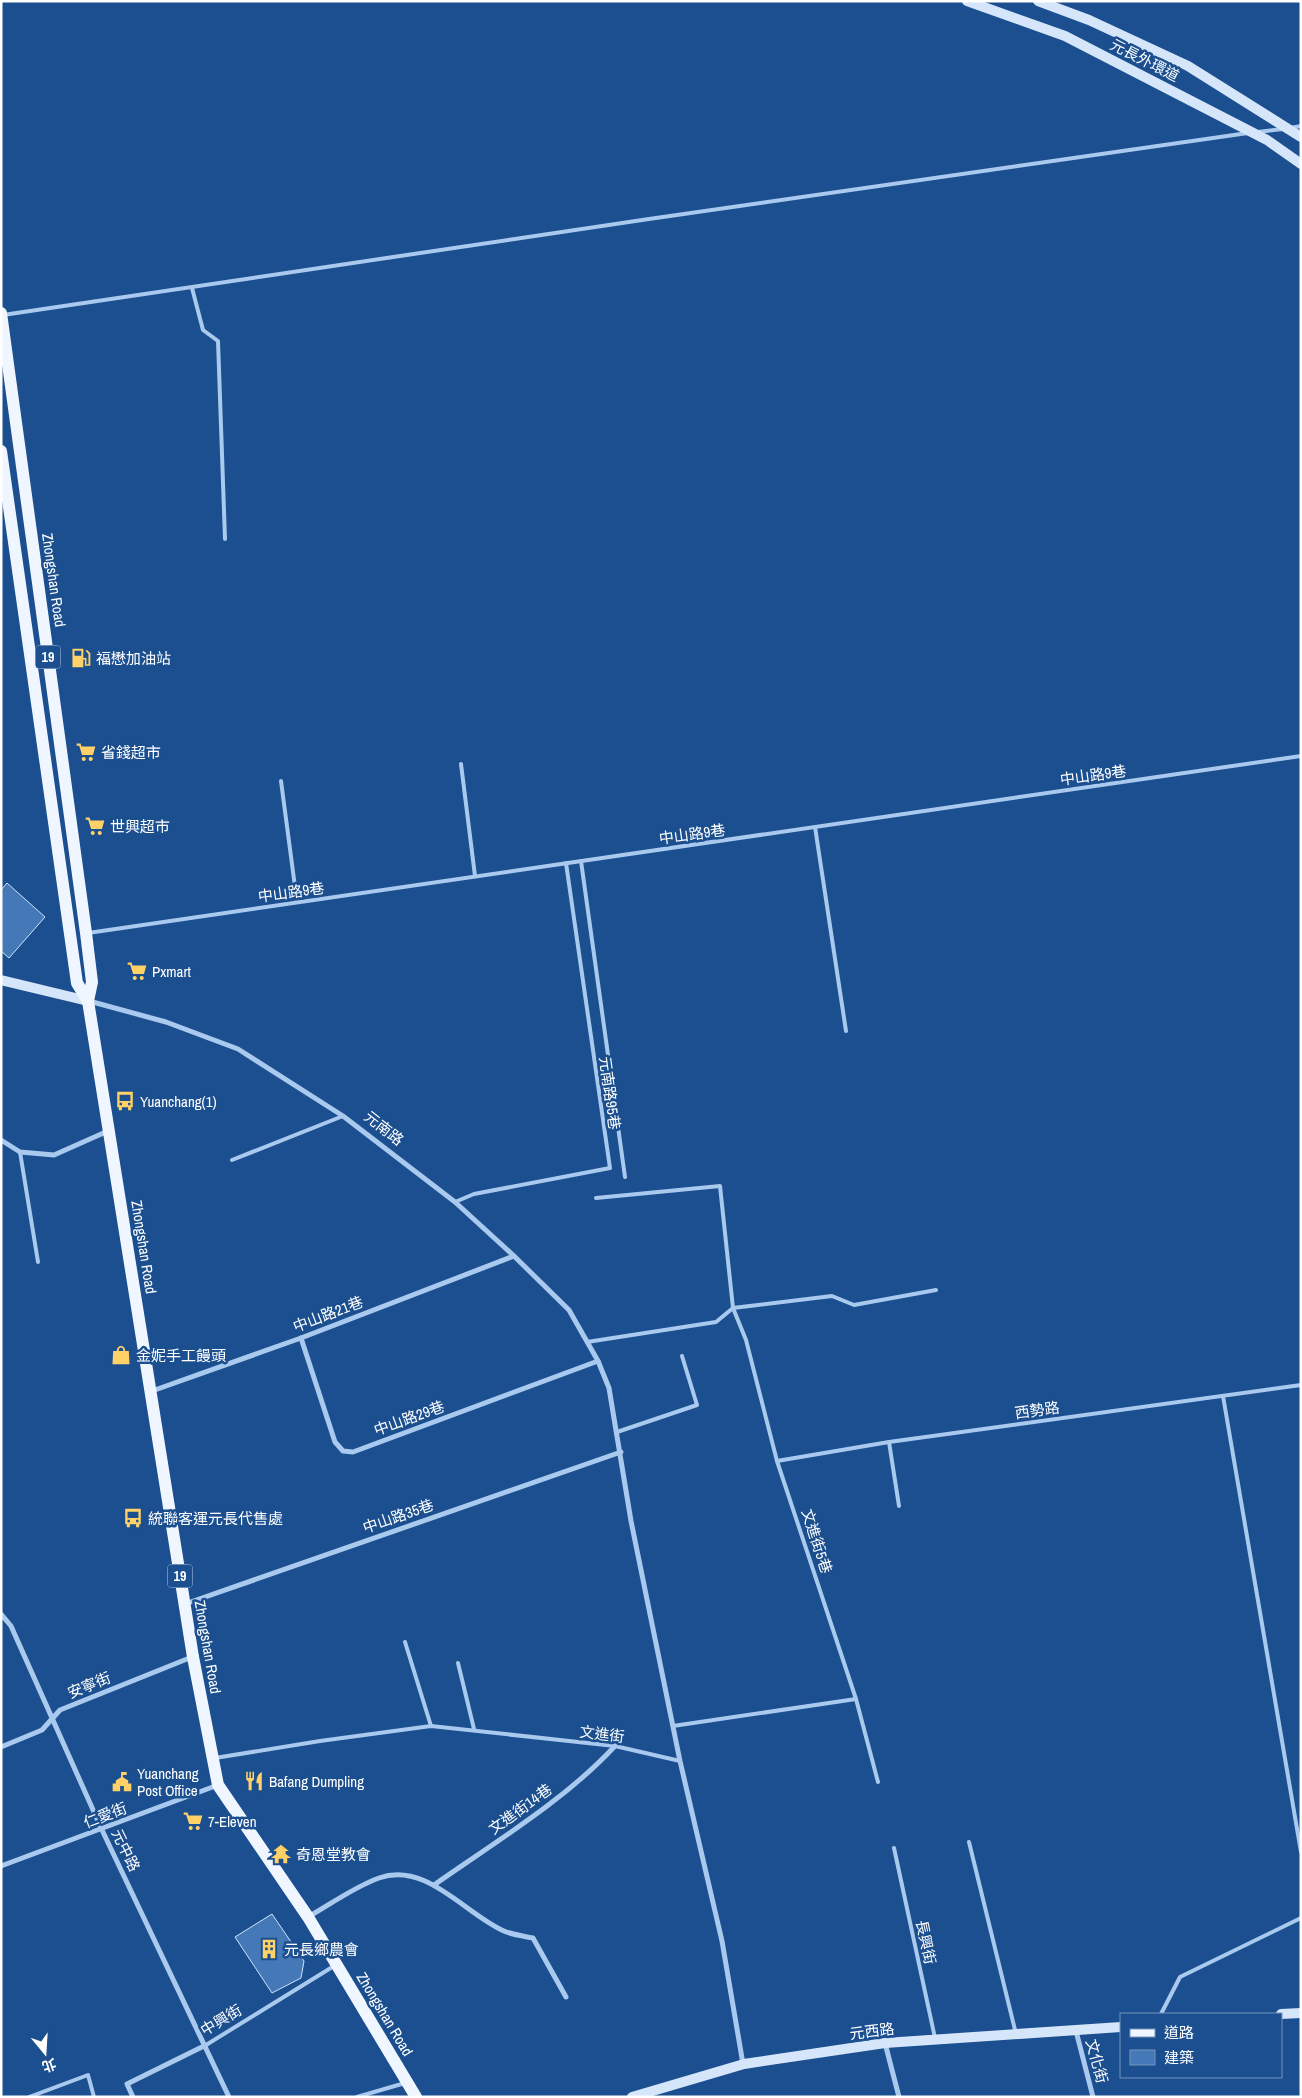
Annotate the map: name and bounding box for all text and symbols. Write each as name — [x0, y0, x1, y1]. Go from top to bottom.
street label: 元長外環道 — [1107, 34, 1183, 86]
street label: Zhongshan Road — [37, 532, 71, 628]
road number: 19 — [36, 646, 60, 669]
fuel station icon: 福懋加油站 — [70, 647, 92, 669]
place label: 福懋加油站 — [96, 648, 171, 669]
supermarket icon: 省錢超市 — [75, 741, 97, 763]
place label: 省錢超市 — [101, 742, 161, 763]
street label: 中山路9巷 — [1058, 760, 1128, 790]
supermarket icon: 世興超市 — [84, 815, 106, 837]
place label: 世興超市 — [110, 816, 170, 837]
street label: 中山路9巷 — [657, 819, 727, 849]
street label: 中山路9巷 — [256, 877, 326, 907]
supermarket icon: Pxmart — [126, 960, 148, 982]
place label: Pxmart — [152, 961, 192, 982]
street label: 元南路95巷 — [594, 1055, 626, 1131]
bus stop icon: Yuanchang(1) — [114, 1090, 136, 1112]
place label: Yuanchang(1) — [140, 1091, 217, 1112]
street label: 元南路 — [360, 1106, 408, 1150]
street label: Zhongshan Road — [126, 1199, 162, 1295]
street label: 中山路21巷 — [290, 1291, 366, 1337]
shop icon: 金妮手工饅頭 — [110, 1344, 132, 1366]
place label: 金妮手工饅頭 — [136, 1345, 226, 1366]
street label: 中山路29巷 — [371, 1396, 447, 1440]
street label: 西勢路 — [1013, 1396, 1061, 1424]
street label: 中山路35巷 — [360, 1494, 436, 1538]
street label: 文進街5巷 — [797, 1506, 837, 1576]
bus stop icon: 統聯客運元長代售處 — [122, 1507, 144, 1529]
place label: 統聯客運元長代售處 — [148, 1508, 283, 1529]
road number: 19 — [168, 1564, 192, 1588]
street label: Zhongshan Road — [189, 1599, 227, 1695]
street label: 安寧街 — [64, 1667, 114, 1703]
street label: 文進街 — [578, 1721, 626, 1747]
place label: Yuanchang Post Office — [137, 1763, 199, 1801]
restaurant icon: Bafang Dumpling — [243, 1770, 265, 1792]
public building icon: Yuanchang Post Office — [111, 1771, 133, 1793]
place label: Bafang Dumpling — [269, 1771, 364, 1792]
street label: 文進街14巷 — [484, 1779, 556, 1839]
street label: 仁愛街 — [80, 1797, 130, 1833]
supermarket icon: 7-Eleven — [182, 1810, 204, 1832]
place label: 7-Eleven — [208, 1811, 257, 1832]
street label: 元中路 — [107, 1825, 145, 1875]
temple icon: 奇恩堂教會 — [270, 1843, 292, 1865]
place label: 奇恩堂教會 — [296, 1844, 371, 1865]
street label: 長興街 — [911, 1918, 941, 1966]
building icon: 元長鄉農會 — [258, 1938, 280, 1960]
place label: 元長鄉農會 — [284, 1939, 359, 1960]
street label: Zhongshan Road — [352, 1968, 418, 2060]
street label: 中興街 — [196, 1999, 246, 2041]
legend — [1120, 2013, 1282, 2078]
street label: 元西路 — [848, 2018, 896, 2044]
text: 道路 — [1164, 2022, 1194, 2043]
north arrow — [20, 2028, 70, 2078]
street label: 文化街 — [1081, 2037, 1113, 2085]
text: 建築 — [1164, 2047, 1194, 2068]
text: 北 — [40, 2055, 58, 2076]

